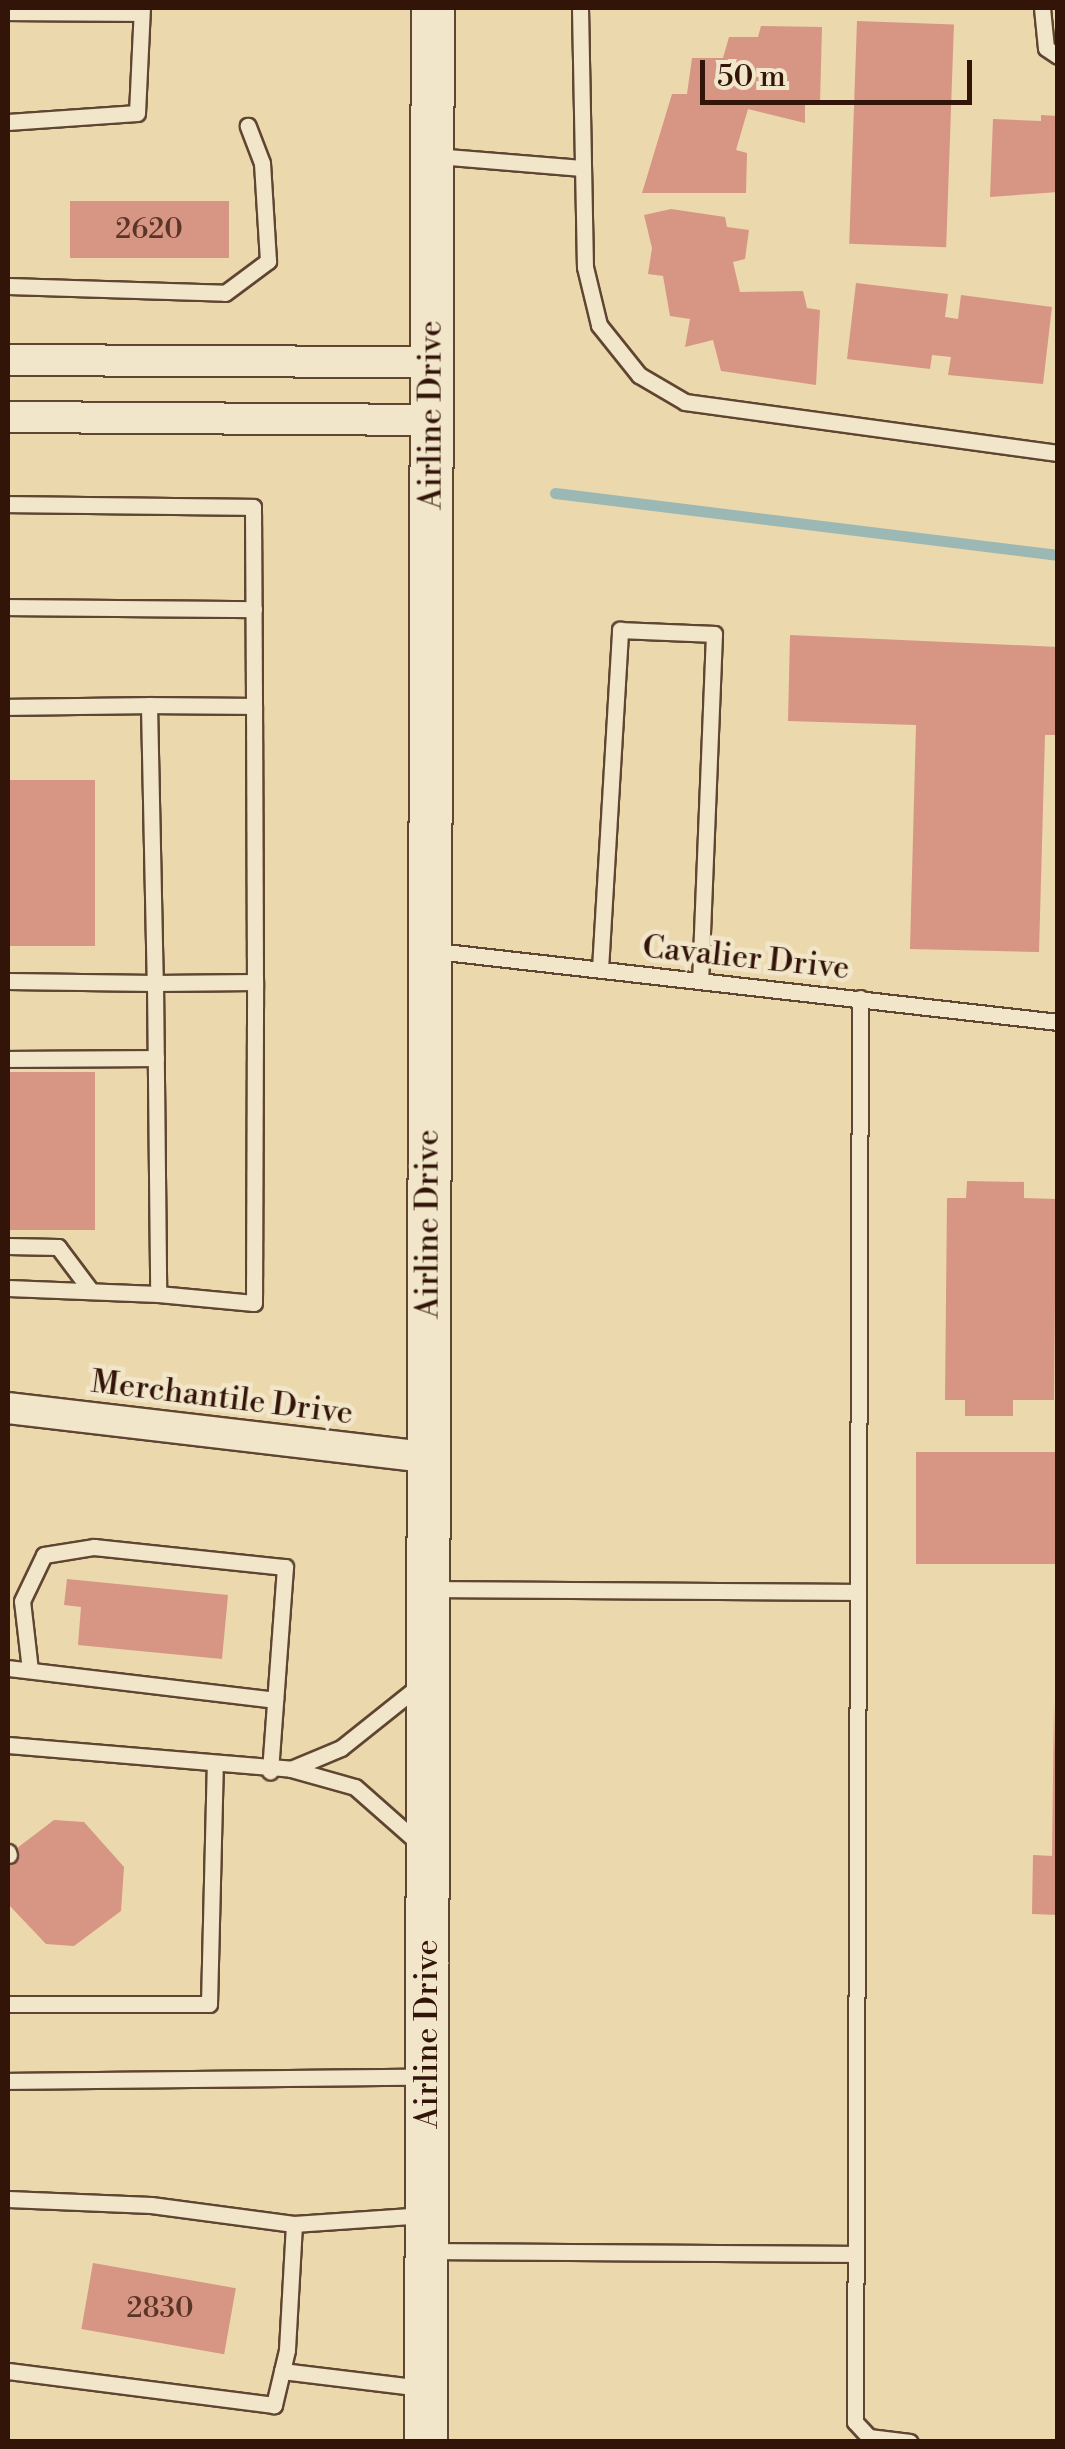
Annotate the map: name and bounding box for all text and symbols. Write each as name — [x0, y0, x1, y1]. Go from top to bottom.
scale bar — [705, 40, 978, 102]
text: 50 m — [717, 58, 786, 96]
house number: 2620 — [115, 213, 183, 247]
street label: Airline Drive — [412, 320, 450, 510]
street label: Cavalier Drive — [641, 928, 851, 988]
street label: Airline Drive — [409, 1129, 447, 1319]
street label: Merchantile Drive — [89, 1363, 355, 1433]
street label: Airline Drive — [408, 1939, 446, 2129]
house number: 2830 — [126, 2292, 194, 2326]

